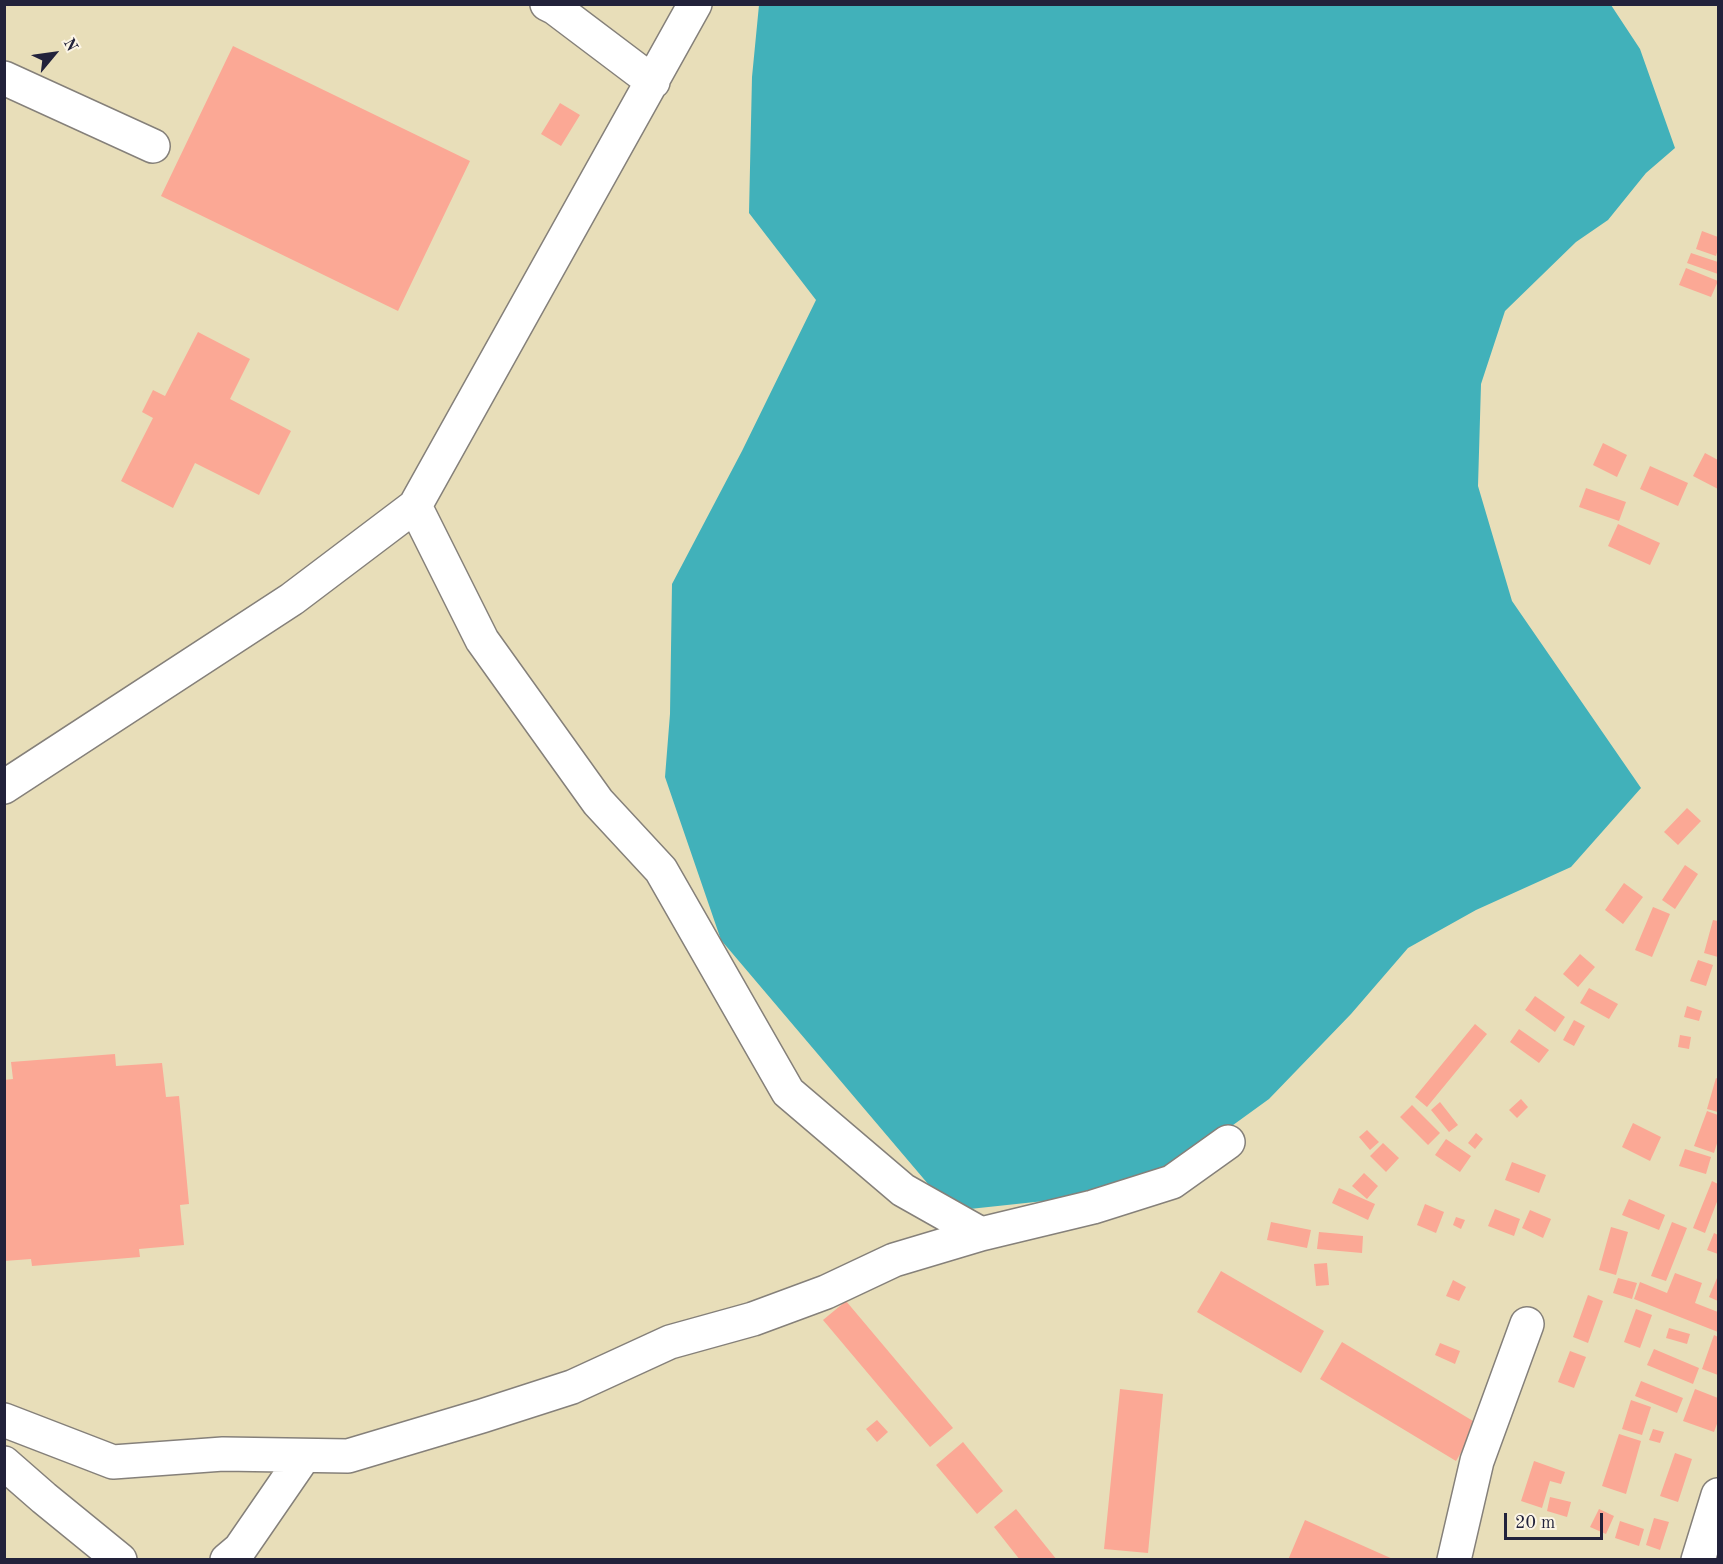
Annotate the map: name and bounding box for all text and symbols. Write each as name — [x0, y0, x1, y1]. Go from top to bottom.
north arrow — [24, 24, 84, 84]
text: N — [60, 36, 80, 54]
scale bar — [1507, 1501, 1606, 1539]
text: 20 m — [1515, 1514, 1555, 1532]

